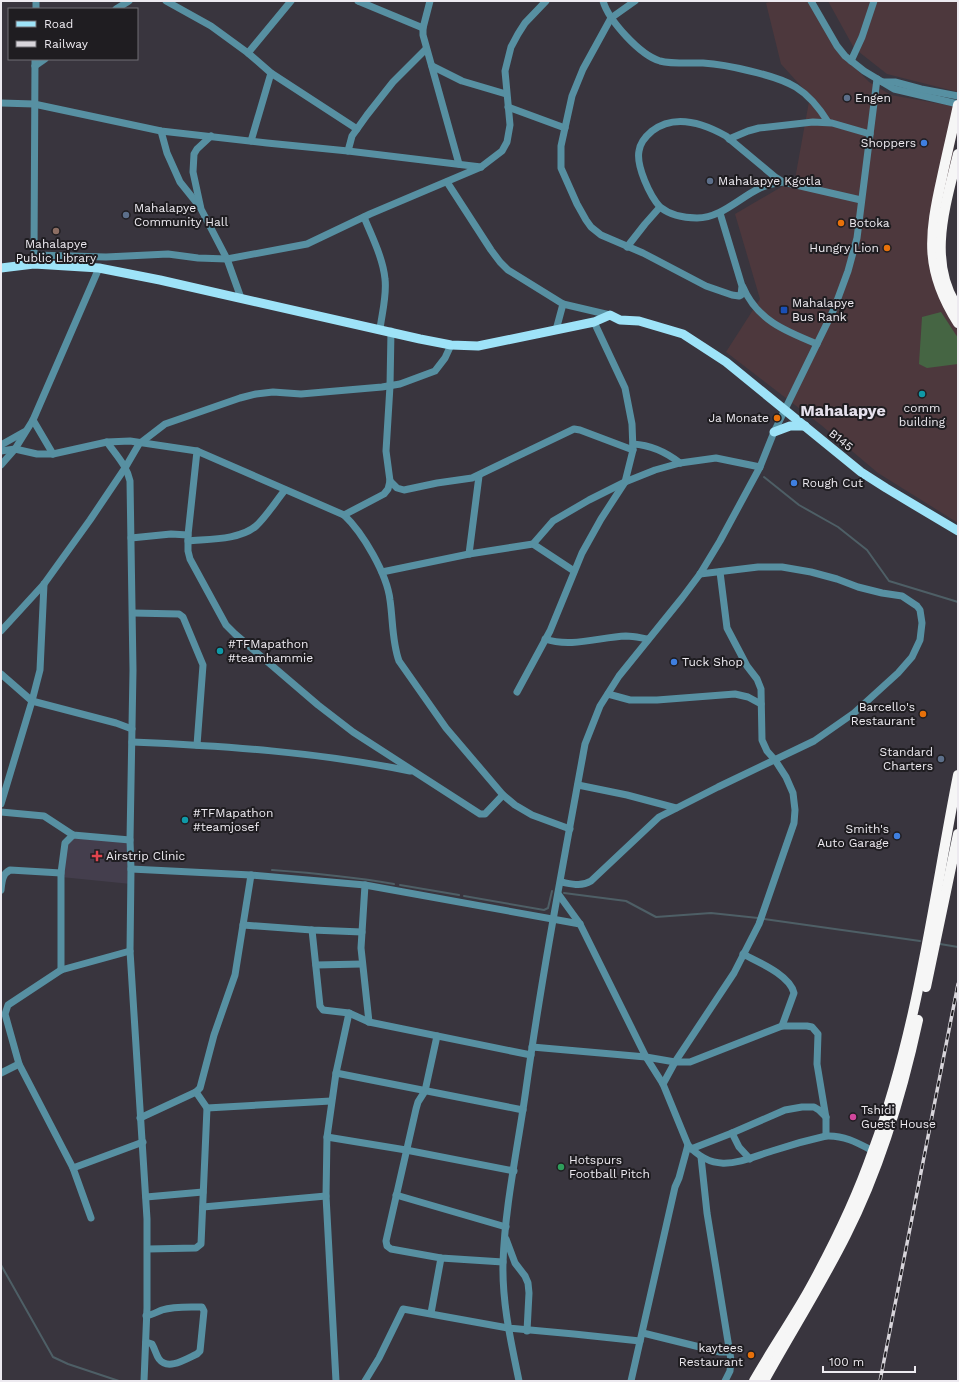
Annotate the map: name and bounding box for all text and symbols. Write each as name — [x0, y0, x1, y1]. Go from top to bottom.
legend — [8, 8, 138, 60]
text: Road — [44, 17, 73, 31]
text: Railway — [44, 37, 89, 51]
place label: Engen — [855, 91, 891, 105]
marker: Engen — [842, 93, 852, 103]
place label: Shoppers — [861, 136, 916, 150]
marker: Shoppers — [919, 138, 929, 148]
place label: Mahalapye Kgotla — [718, 174, 821, 188]
marker: Mahalapye Kgotla — [705, 176, 715, 186]
place label: Mahalapye Community Hall — [134, 201, 229, 229]
marker: Mahalapye Community Hall — [121, 210, 131, 220]
place label: Botoka — [849, 216, 890, 230]
marker: Botoka — [836, 218, 846, 228]
marker: Mahalapye Public Library — [51, 226, 61, 236]
place label: Mahalapye Public Library — [16, 237, 97, 265]
place label: Hungry Lion — [809, 241, 879, 255]
marker: Hungry Lion — [882, 243, 892, 253]
place label: Mahalapye Bus Rank — [792, 296, 854, 324]
marker: Mahalapye Bus Rank — [779, 305, 789, 315]
marker: comm building — [917, 389, 927, 399]
district label: Mahalapye — [800, 401, 886, 420]
place label: comm building — [899, 401, 946, 429]
place label: Ja Monate — [709, 411, 769, 425]
marker: Ja Monate — [772, 413, 782, 423]
street label: B145 — [826, 426, 856, 454]
place label: Rough Cut — [802, 476, 863, 490]
marker: Rough Cut — [789, 478, 799, 488]
place label: #TFMapathon #teamhammie — [228, 637, 313, 665]
marker: #TFMapathon #teamhammie — [215, 646, 225, 656]
place label: Tuck Shop — [682, 655, 743, 669]
marker: Tuck Shop — [669, 657, 679, 667]
place label: Barcello's Restaurant — [851, 700, 915, 728]
marker: Barcello's Restaurant — [918, 709, 928, 719]
place label: Standard Charters — [880, 745, 933, 773]
marker: Standard Charters — [936, 754, 946, 764]
place label: #TFMapathon #teamjosef — [193, 806, 273, 834]
marker: #TFMapathon #teamjosef — [180, 815, 190, 825]
place label: Smith's Auto Garage — [817, 822, 889, 850]
marker: Smith's Auto Garage — [892, 831, 902, 841]
place label: Airstrip Clinic — [106, 849, 186, 863]
marker: Airstrip Clinic — [91, 850, 103, 862]
place label: Tshidi Guest House — [861, 1103, 936, 1131]
marker: Tshidi Guest House — [848, 1112, 858, 1122]
place label: Hotspurs Football Pitch — [569, 1153, 650, 1181]
marker: Hotspurs Football Pitch — [556, 1162, 566, 1172]
place label: kaytees Restaurant — [679, 1341, 743, 1369]
scale bar — [823, 1348, 915, 1374]
marker: kaytees Restaurant — [746, 1350, 756, 1360]
text: 100 m — [829, 1355, 864, 1369]

